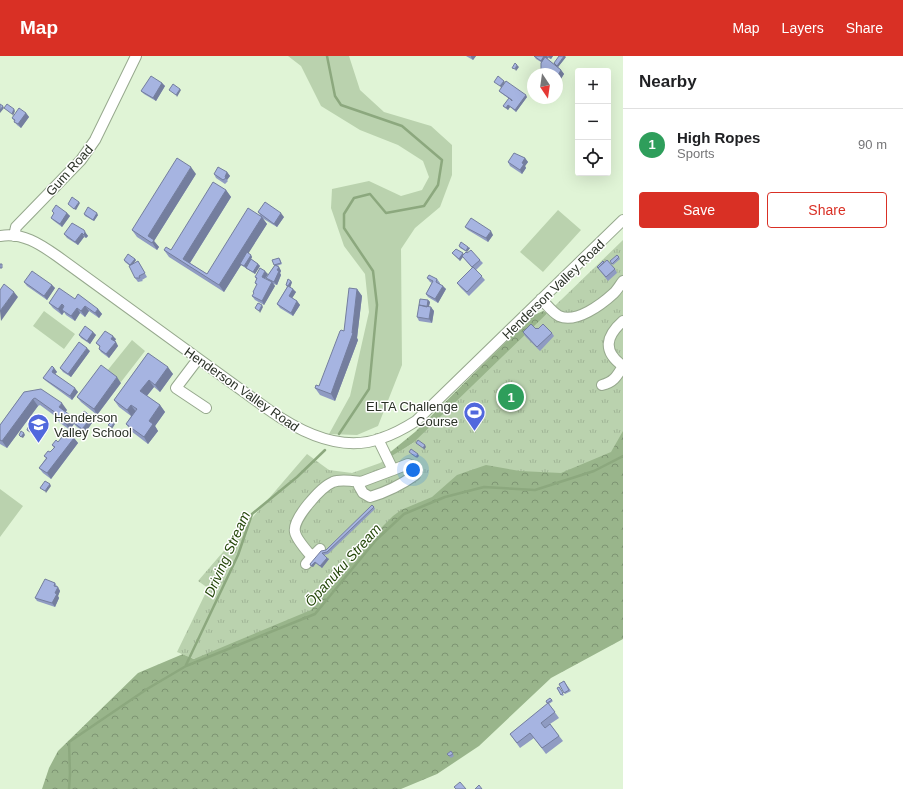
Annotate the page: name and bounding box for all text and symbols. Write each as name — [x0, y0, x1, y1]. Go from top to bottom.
text: Map — [20, 17, 58, 38]
text: Map — [732, 20, 760, 36]
text: Layers — [782, 20, 824, 36]
text: Share — [846, 20, 883, 36]
north arrow — [527, 68, 563, 104]
map controls — [575, 68, 611, 176]
button: + — [575, 68, 611, 104]
text: Nearby — [639, 72, 697, 91]
button: − — [575, 104, 611, 140]
text: High Ropes — [677, 129, 760, 146]
text: 1 — [648, 137, 656, 152]
text: 90 m — [858, 137, 887, 152]
button: locate — [575, 140, 611, 176]
street label: Gum Road — [43, 142, 96, 199]
text: Sports — [677, 146, 715, 161]
button: Save — [639, 192, 759, 228]
button: Share — [767, 192, 887, 228]
street label: Henderson Valley Road — [499, 237, 608, 342]
street label: Henderson Valley Road — [182, 344, 302, 435]
pin: 1 — [498, 382, 524, 412]
place label: ELTA Challenge Course — [366, 399, 458, 429]
sports icon: ELTA Challenge Course — [461, 400, 487, 433]
place label: Henderson Valley School — [54, 410, 132, 440]
school or university icon: Henderson Valley School — [26, 411, 52, 444]
your location — [403, 460, 423, 480]
water label: Driving Stream — [201, 508, 253, 600]
water label: Ōpanuku Stream — [302, 520, 385, 610]

